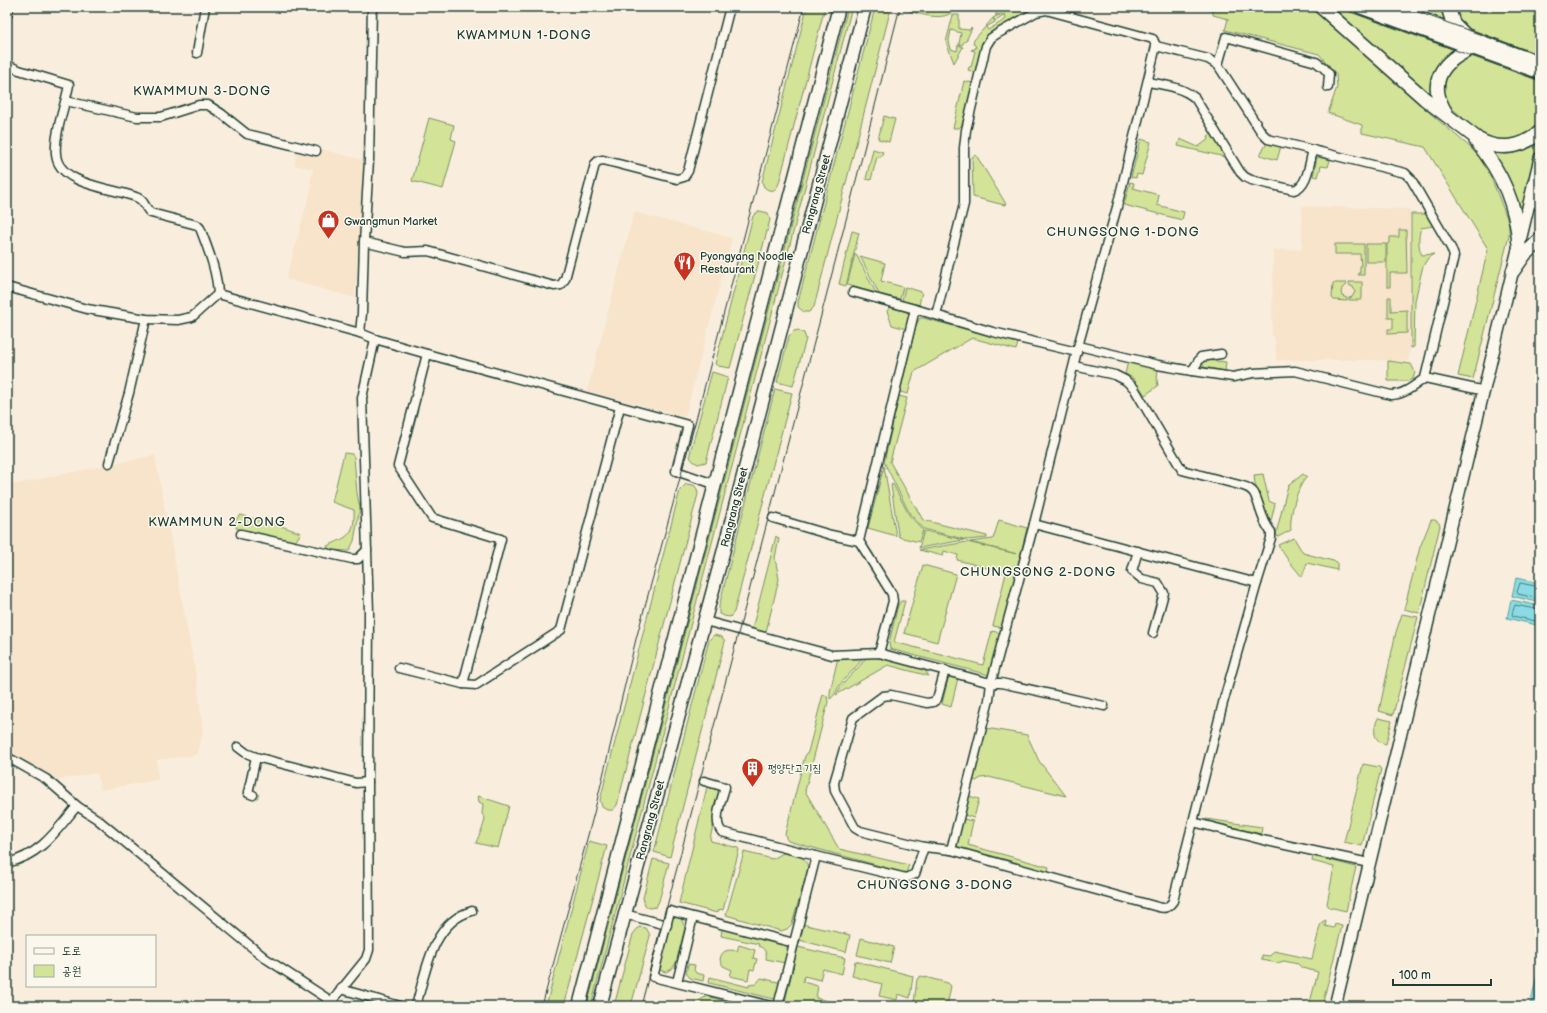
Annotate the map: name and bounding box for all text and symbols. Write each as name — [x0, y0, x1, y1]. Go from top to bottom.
district label: KWAMMUN 1-DONG — [456, 27, 592, 43]
district label: KWAMMUN 3-DONG — [133, 83, 271, 99]
street label: Rangrang Street — [800, 152, 834, 235]
shop icon: Gwangmun Market — [315, 208, 341, 241]
place label: Gwangmun Market — [344, 215, 438, 228]
district label: CHUNGSONG 1-DONG — [1046, 224, 1200, 240]
restaurant icon: Pyongyang Noodle Restaurant — [672, 249, 698, 282]
place label: Pyongyang Noodle Restaurant — [700, 250, 794, 276]
street label: Rangrang Street — [718, 465, 751, 549]
district label: KWAMMUN 2-DONG — [148, 514, 286, 530]
district label: CHUNGSONG 2-DONG — [960, 564, 1116, 580]
building icon: 평양단고기집 — [739, 755, 765, 788]
place label: 평양단고기집 — [768, 762, 821, 775]
street label: Rangrang Street — [634, 778, 668, 861]
district label: CHUNGSONG 3-DONG — [857, 877, 1013, 893]
legend — [26, 935, 156, 987]
text: 도로 — [62, 944, 81, 959]
scale bar — [1393, 961, 1491, 987]
text: 공원 — [62, 964, 81, 979]
text: 100 m — [1399, 968, 1431, 983]

